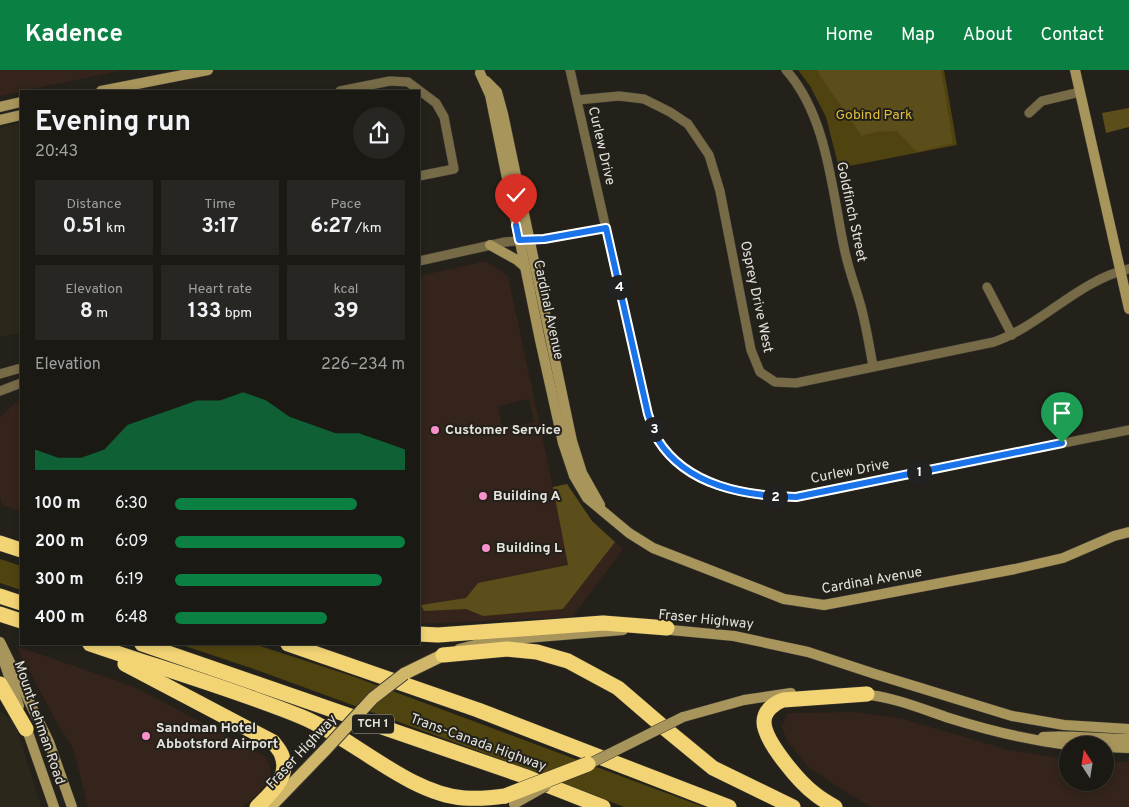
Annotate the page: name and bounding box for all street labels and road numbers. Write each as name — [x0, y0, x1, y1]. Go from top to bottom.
street label: Curlew Drive — [584, 105, 618, 187]
street label: Goldfinch Street — [832, 160, 870, 264]
street label: Osprey Drive West — [736, 239, 776, 355]
street label: Cardinal Avenue — [529, 259, 567, 361]
street label: Curlew Drive — [809, 456, 891, 488]
street label: Cardinal Avenue — [820, 564, 924, 598]
street label: Fraser Highway — [657, 607, 755, 633]
street label: Mount Lehman Road — [10, 659, 68, 787]
street label: Trans-Canada Highway — [407, 710, 549, 776]
street label: Fraser Highway — [263, 711, 341, 793]
road number: TCH 1 — [352, 714, 394, 734]

